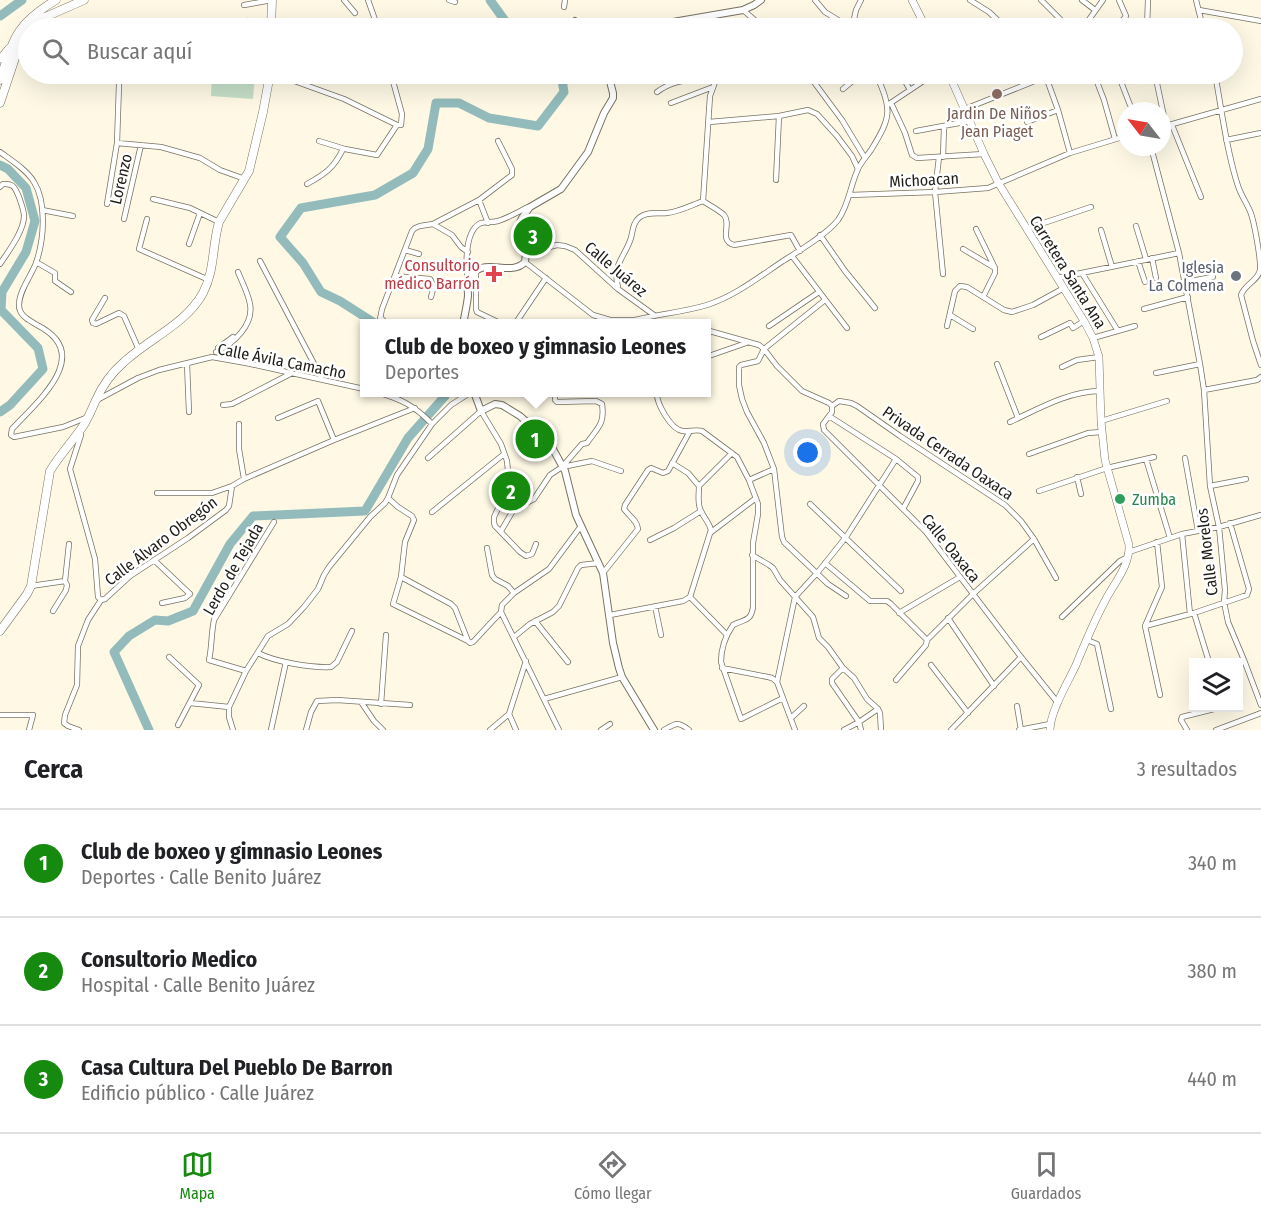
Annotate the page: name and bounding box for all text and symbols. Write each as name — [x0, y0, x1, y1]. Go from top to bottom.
search box — [18, 18, 1243, 84]
icon: search — [39, 35, 72, 68]
text: Buscar aquí — [87, 38, 192, 65]
marker: Jardin De Niños Jean Piaget — [990, 87, 1004, 101]
north arrow — [1117, 102, 1171, 156]
place label: Jardin De Niños Jean Piaget — [947, 104, 1047, 141]
street label: Lorenzo — [106, 152, 136, 206]
street label: Michoacan — [889, 169, 959, 191]
street label: Carretera Santa Ana — [1026, 212, 1110, 332]
pin: 3 — [514, 214, 552, 258]
street label: Calle Juárez — [581, 237, 651, 301]
place label: Consultorio médico Barrón — [384, 256, 480, 293]
place label: Iglesia La Colmena — [1148, 258, 1224, 295]
marker: Consultorio médico Barrón — [485, 265, 503, 283]
marker: Iglesia La Colmena — [1229, 269, 1243, 283]
popup — [360, 319, 711, 397]
text: Club de boxeo y gimnasio Leones — [385, 333, 686, 360]
street label: Calle Ávila Camacho — [216, 339, 348, 383]
text: Deportes — [385, 360, 459, 384]
street label: Privada Cerrada Oaxaca — [879, 402, 1017, 504]
pin: 1 — [516, 416, 554, 462]
your location — [793, 438, 822, 467]
pin: 2 — [492, 468, 530, 514]
place label: Zumba — [1132, 490, 1176, 509]
marker: Zumba — [1113, 492, 1127, 506]
street label: Calle Álvaro Obregón — [101, 493, 221, 589]
street label: Calle Morelos — [1192, 507, 1222, 597]
street label: Calle Oaxaca — [918, 510, 984, 586]
street label: Lerdo de Tejada — [199, 519, 267, 619]
map controls — [1189, 658, 1243, 712]
button: layers — [1189, 658, 1243, 712]
text: Cerca — [24, 754, 83, 785]
text: 3 resultados — [1137, 757, 1237, 781]
text: Club de boxeo y gimnasio Leones — [81, 838, 382, 865]
text: 1 — [39, 851, 48, 875]
text: 340 m — [1188, 851, 1237, 875]
text: Deportes · Calle Benito Juárez — [81, 865, 321, 889]
text: Consultorio Medico — [81, 946, 257, 973]
text: 2 — [39, 959, 48, 983]
text: 380 m — [1187, 959, 1237, 983]
text: Hospital · Calle Benito Juárez — [81, 973, 315, 997]
text: Casa Cultura Del Pueblo De Barron — [81, 1054, 393, 1081]
text: 3 — [39, 1067, 48, 1091]
text: 440 m — [1187, 1067, 1237, 1091]
text: Edificio público · Calle Juárez — [81, 1081, 314, 1105]
tab: Mapa — [180, 1148, 215, 1203]
tab: Cómo llegar — [574, 1148, 652, 1203]
tab: Guardados — [1011, 1148, 1081, 1203]

